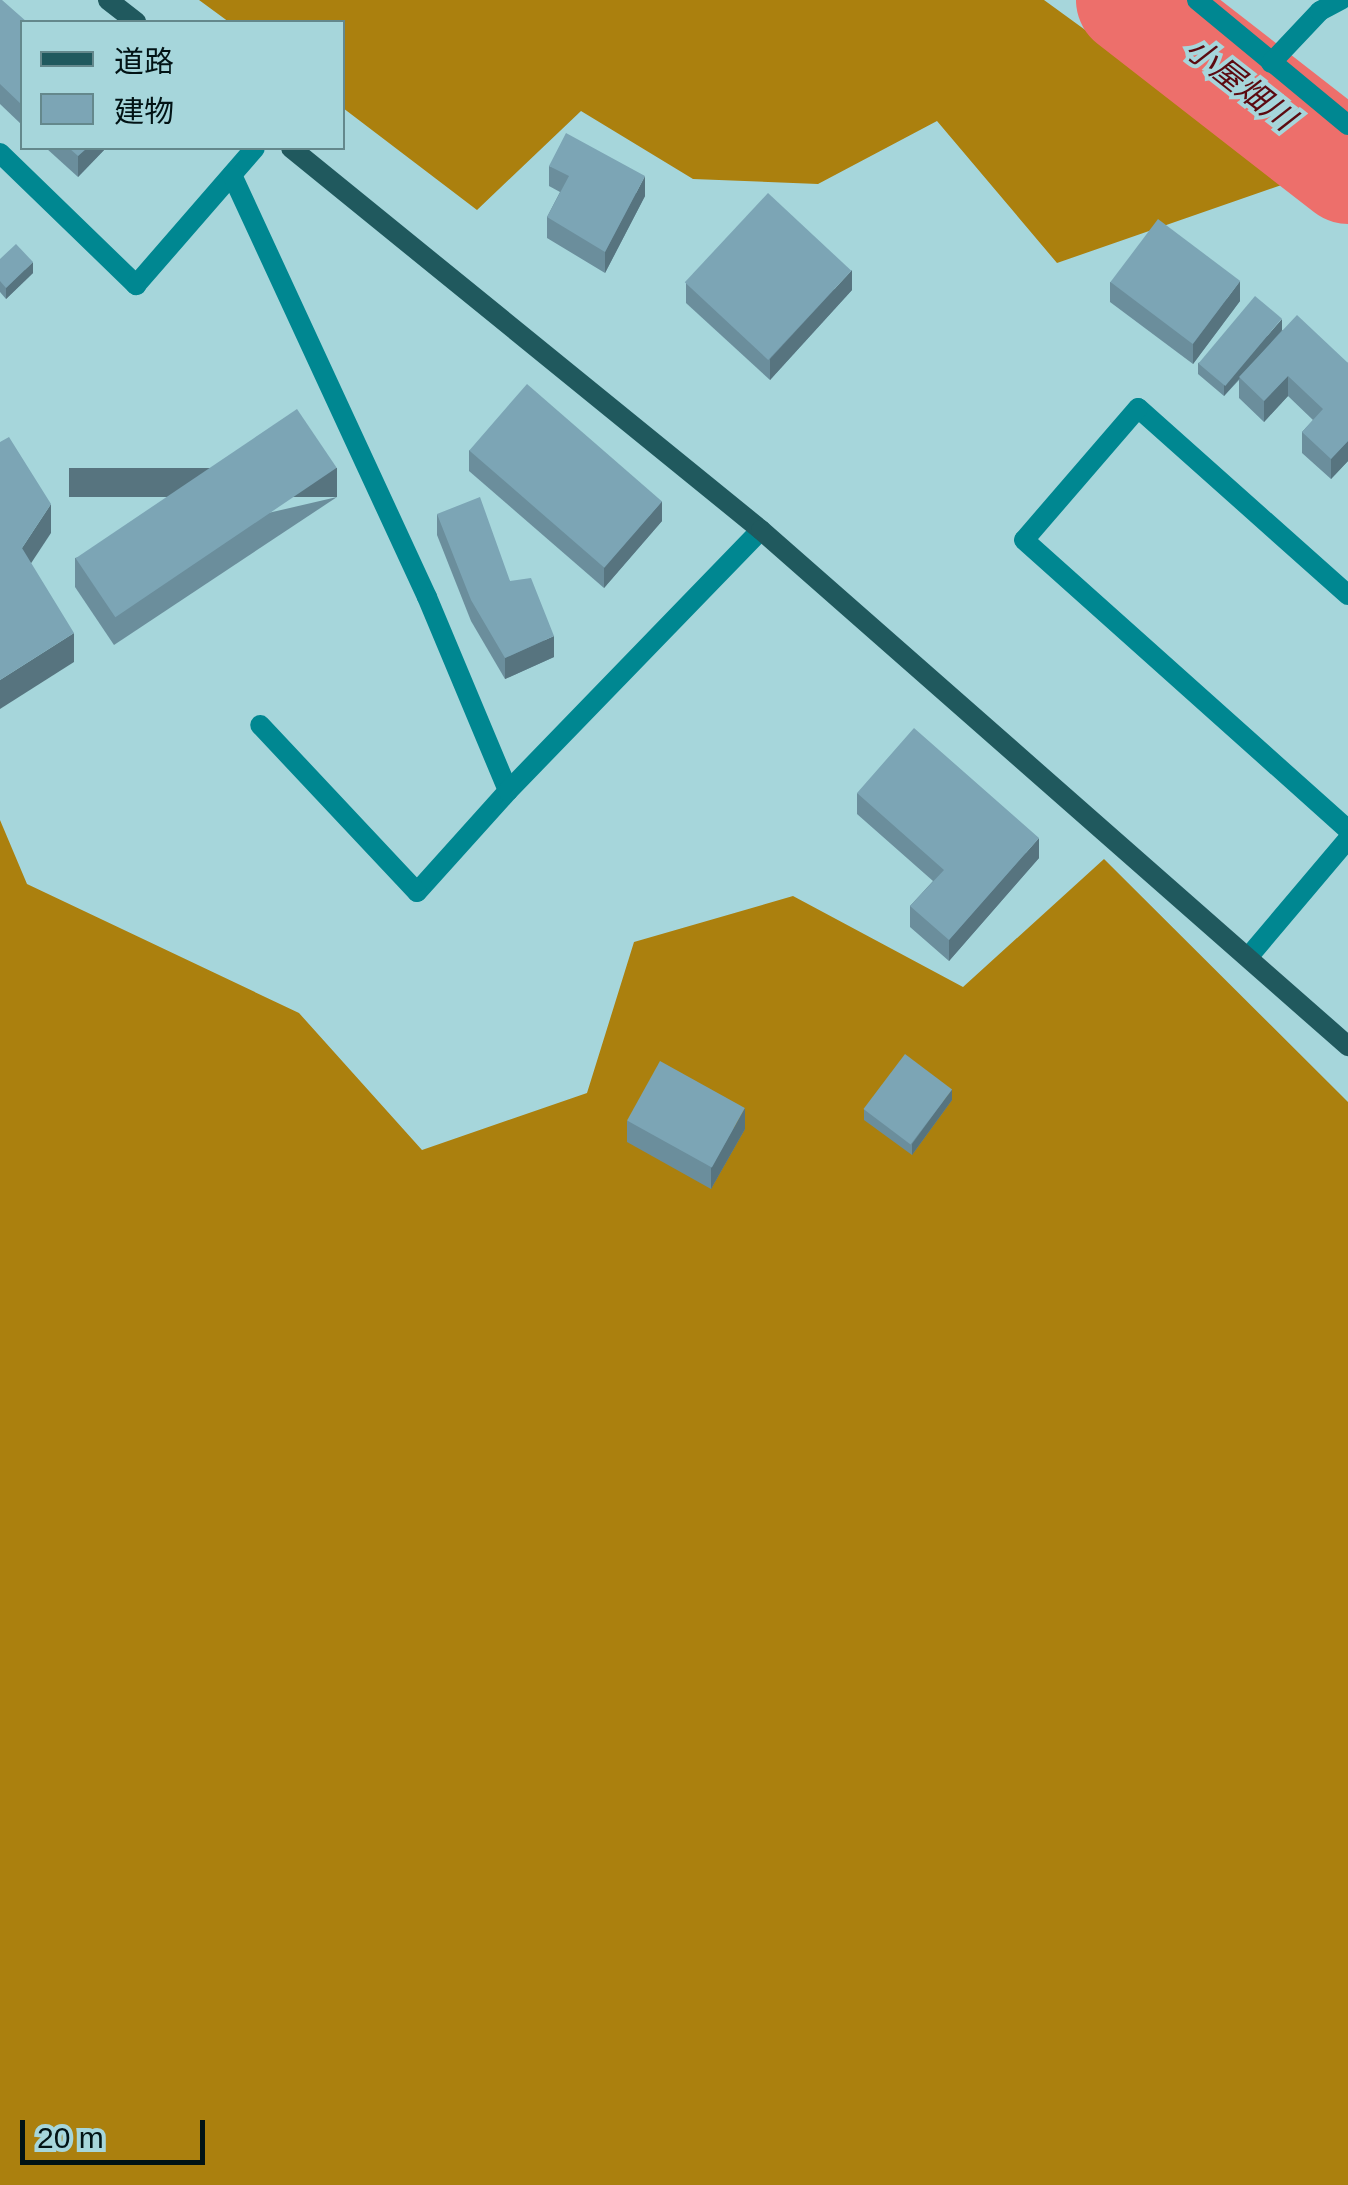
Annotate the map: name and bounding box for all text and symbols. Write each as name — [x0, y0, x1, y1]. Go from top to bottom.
legend — [20, 20, 345, 150]
water label: 小屋畑川 — [1178, 29, 1302, 139]
text: 道路 — [114, 45, 174, 78]
text: 建物 — [114, 95, 174, 128]
scale bar — [25, 2100, 210, 2162]
text: 20 m — [37, 2121, 104, 2154]

